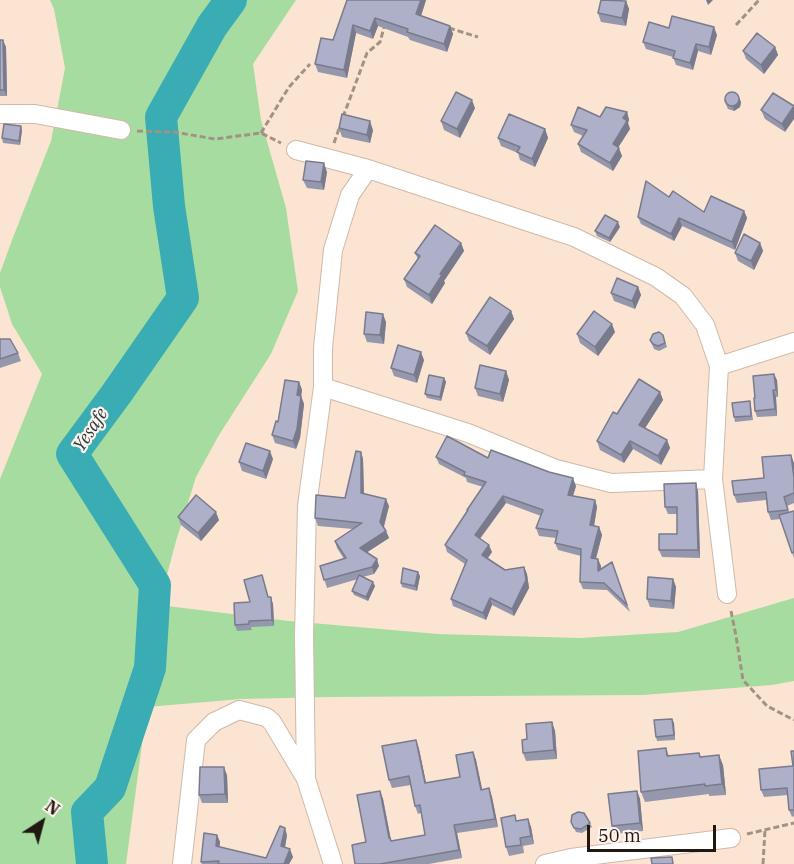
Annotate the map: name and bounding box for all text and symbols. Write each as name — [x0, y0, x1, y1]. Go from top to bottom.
water label: Yesafe — [69, 404, 113, 456]
north arrow — [12, 792, 72, 852]
text: N — [42, 796, 64, 819]
scale bar — [590, 813, 719, 851]
text: 50 m — [598, 824, 641, 847]

